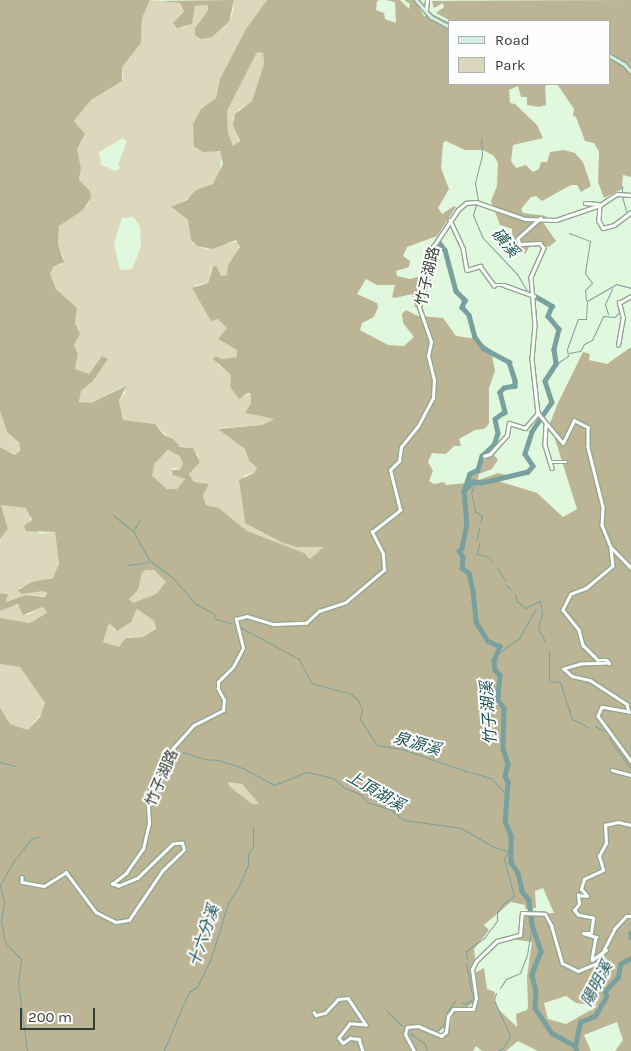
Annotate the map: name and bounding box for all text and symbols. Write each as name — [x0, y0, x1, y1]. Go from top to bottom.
legend — [448, 20, 611, 85]
text: Road — [495, 31, 530, 49]
text: Park — [495, 56, 525, 74]
water label: 磺溪 — [487, 225, 523, 261]
street label: 竹子湖路 — [412, 245, 444, 307]
water label: 竹子湖溪 — [477, 680, 501, 746]
water label: 泉源溪 — [391, 728, 443, 760]
street label: 竹子湖路 — [142, 747, 182, 809]
water label: 上頂湖溪 — [342, 767, 408, 815]
water label: 十六分溪 — [185, 903, 223, 969]
water label: 陽明溪 — [577, 958, 617, 1010]
scale bar — [22, 998, 98, 1030]
text: 200 m — [28, 1008, 72, 1026]

